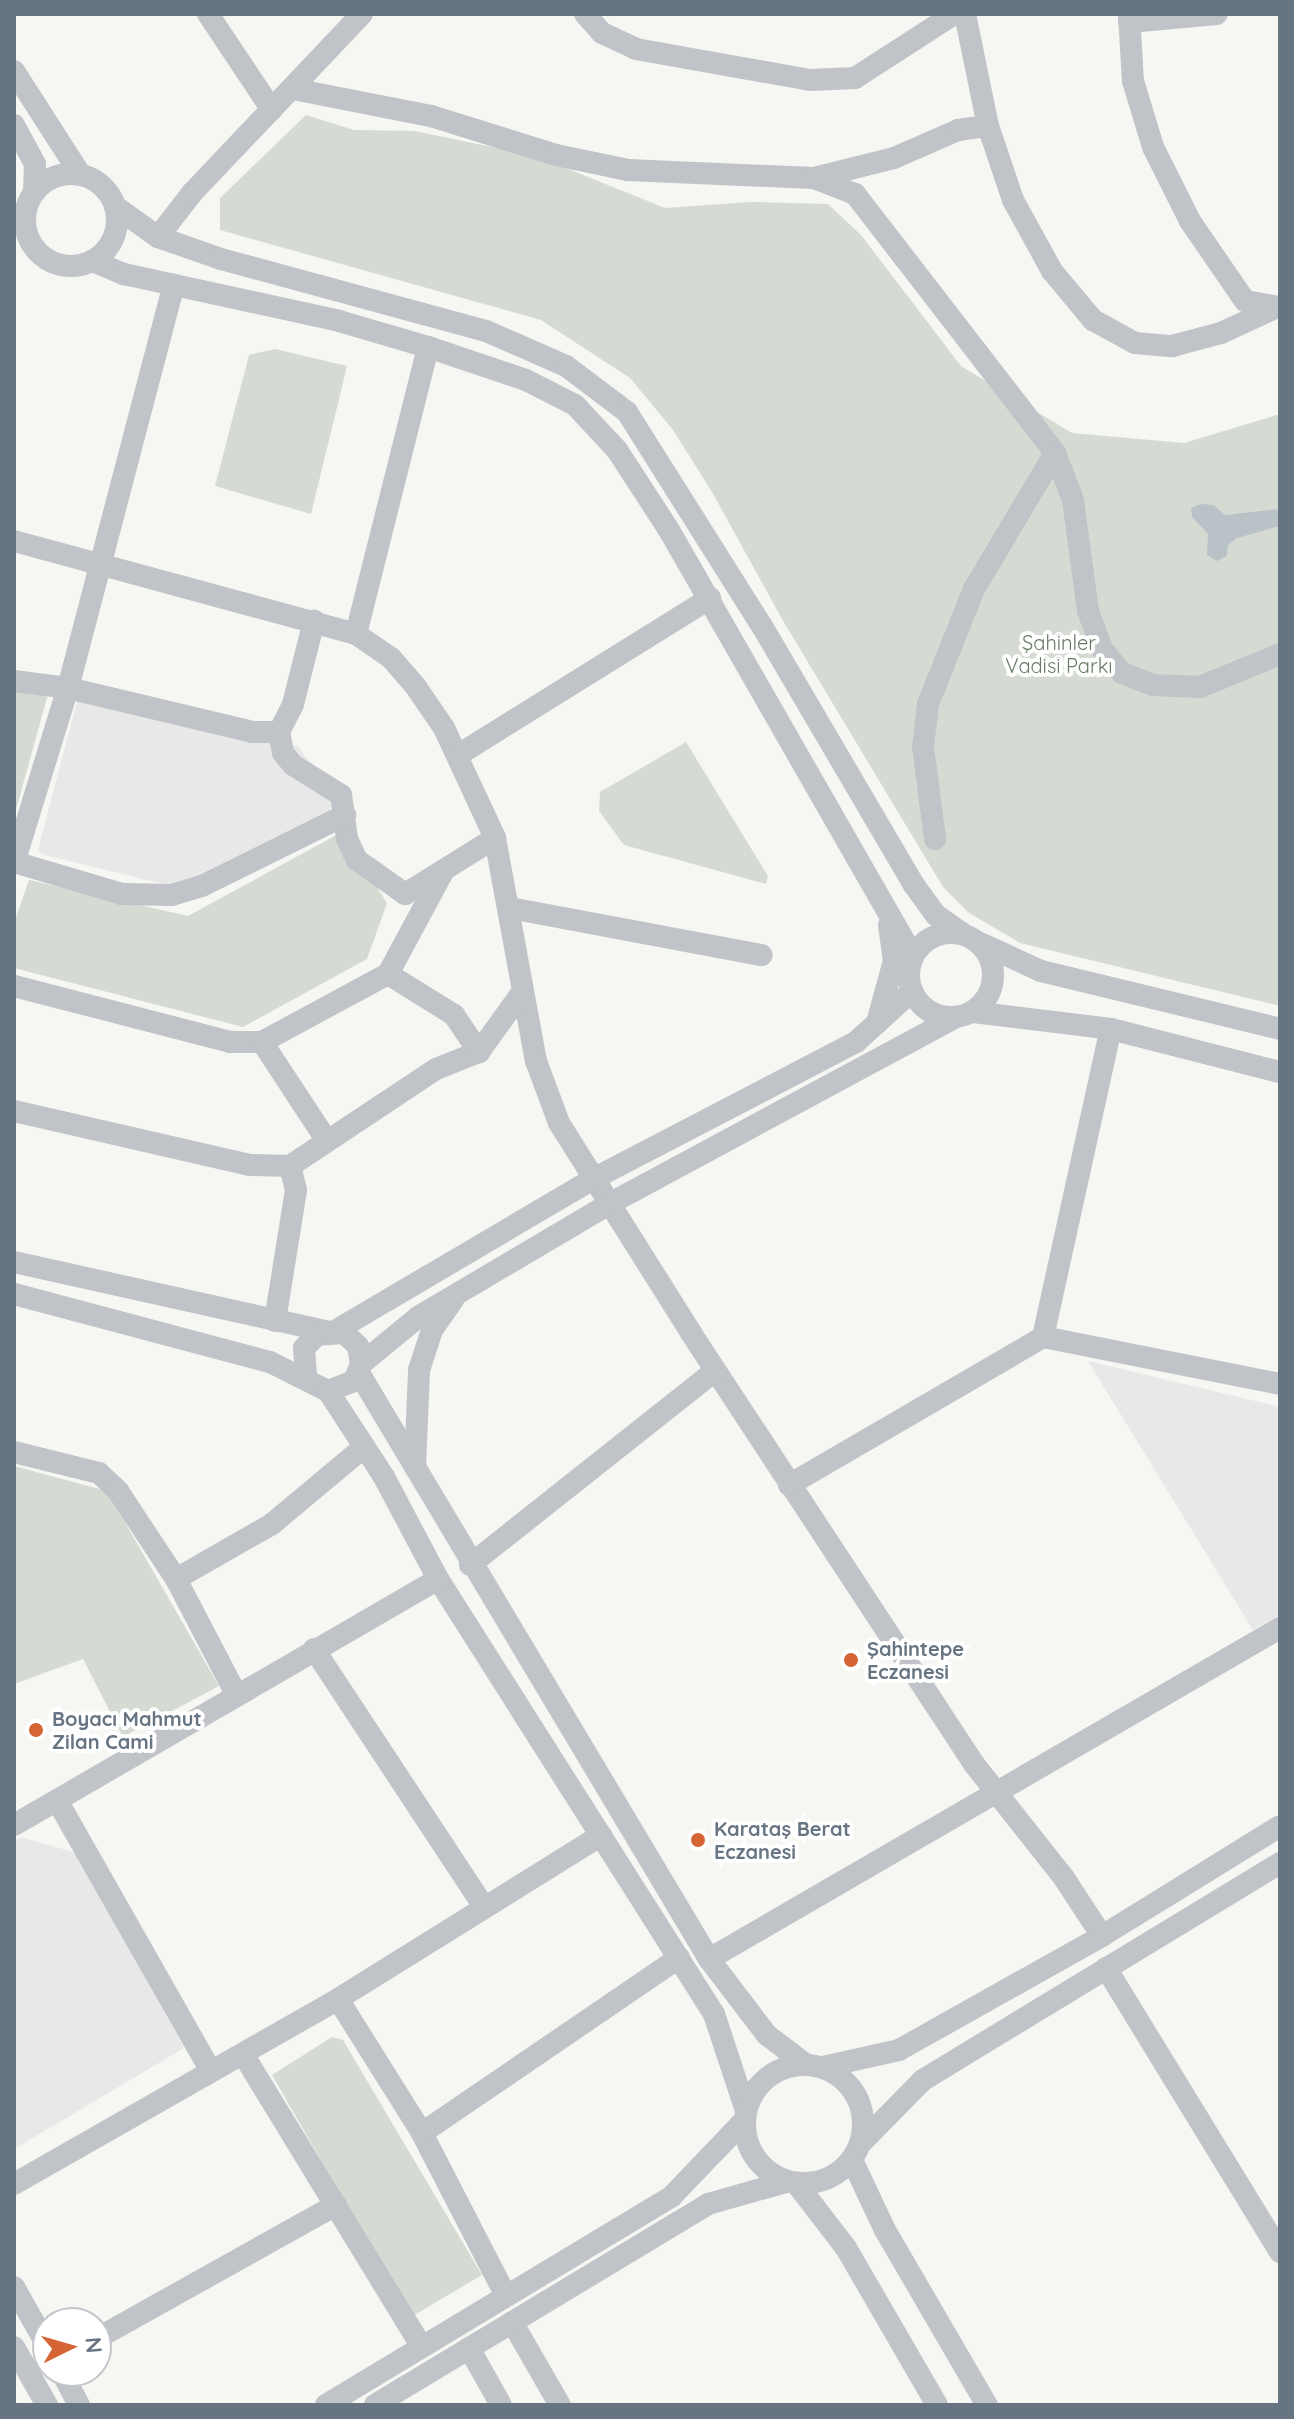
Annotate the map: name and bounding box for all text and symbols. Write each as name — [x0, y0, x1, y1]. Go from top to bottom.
park label: Şahinler Vadisi Parkı — [1005, 631, 1113, 678]
place label: Şahintepe Eczanesi — [867, 1636, 964, 1683]
marker: Şahintepe Eczanesi — [842, 1651, 860, 1669]
place label: Boyacı Mahmut Zilan Cami — [52, 1706, 202, 1753]
marker: Boyacı Mahmut Zilan Cami — [27, 1721, 45, 1739]
place label: Karataş Berat Eczanesi — [714, 1816, 851, 1863]
marker: Karataş Berat Eczanesi — [689, 1831, 707, 1849]
north arrow — [32, 2307, 112, 2387]
text: N — [79, 2336, 109, 2354]

